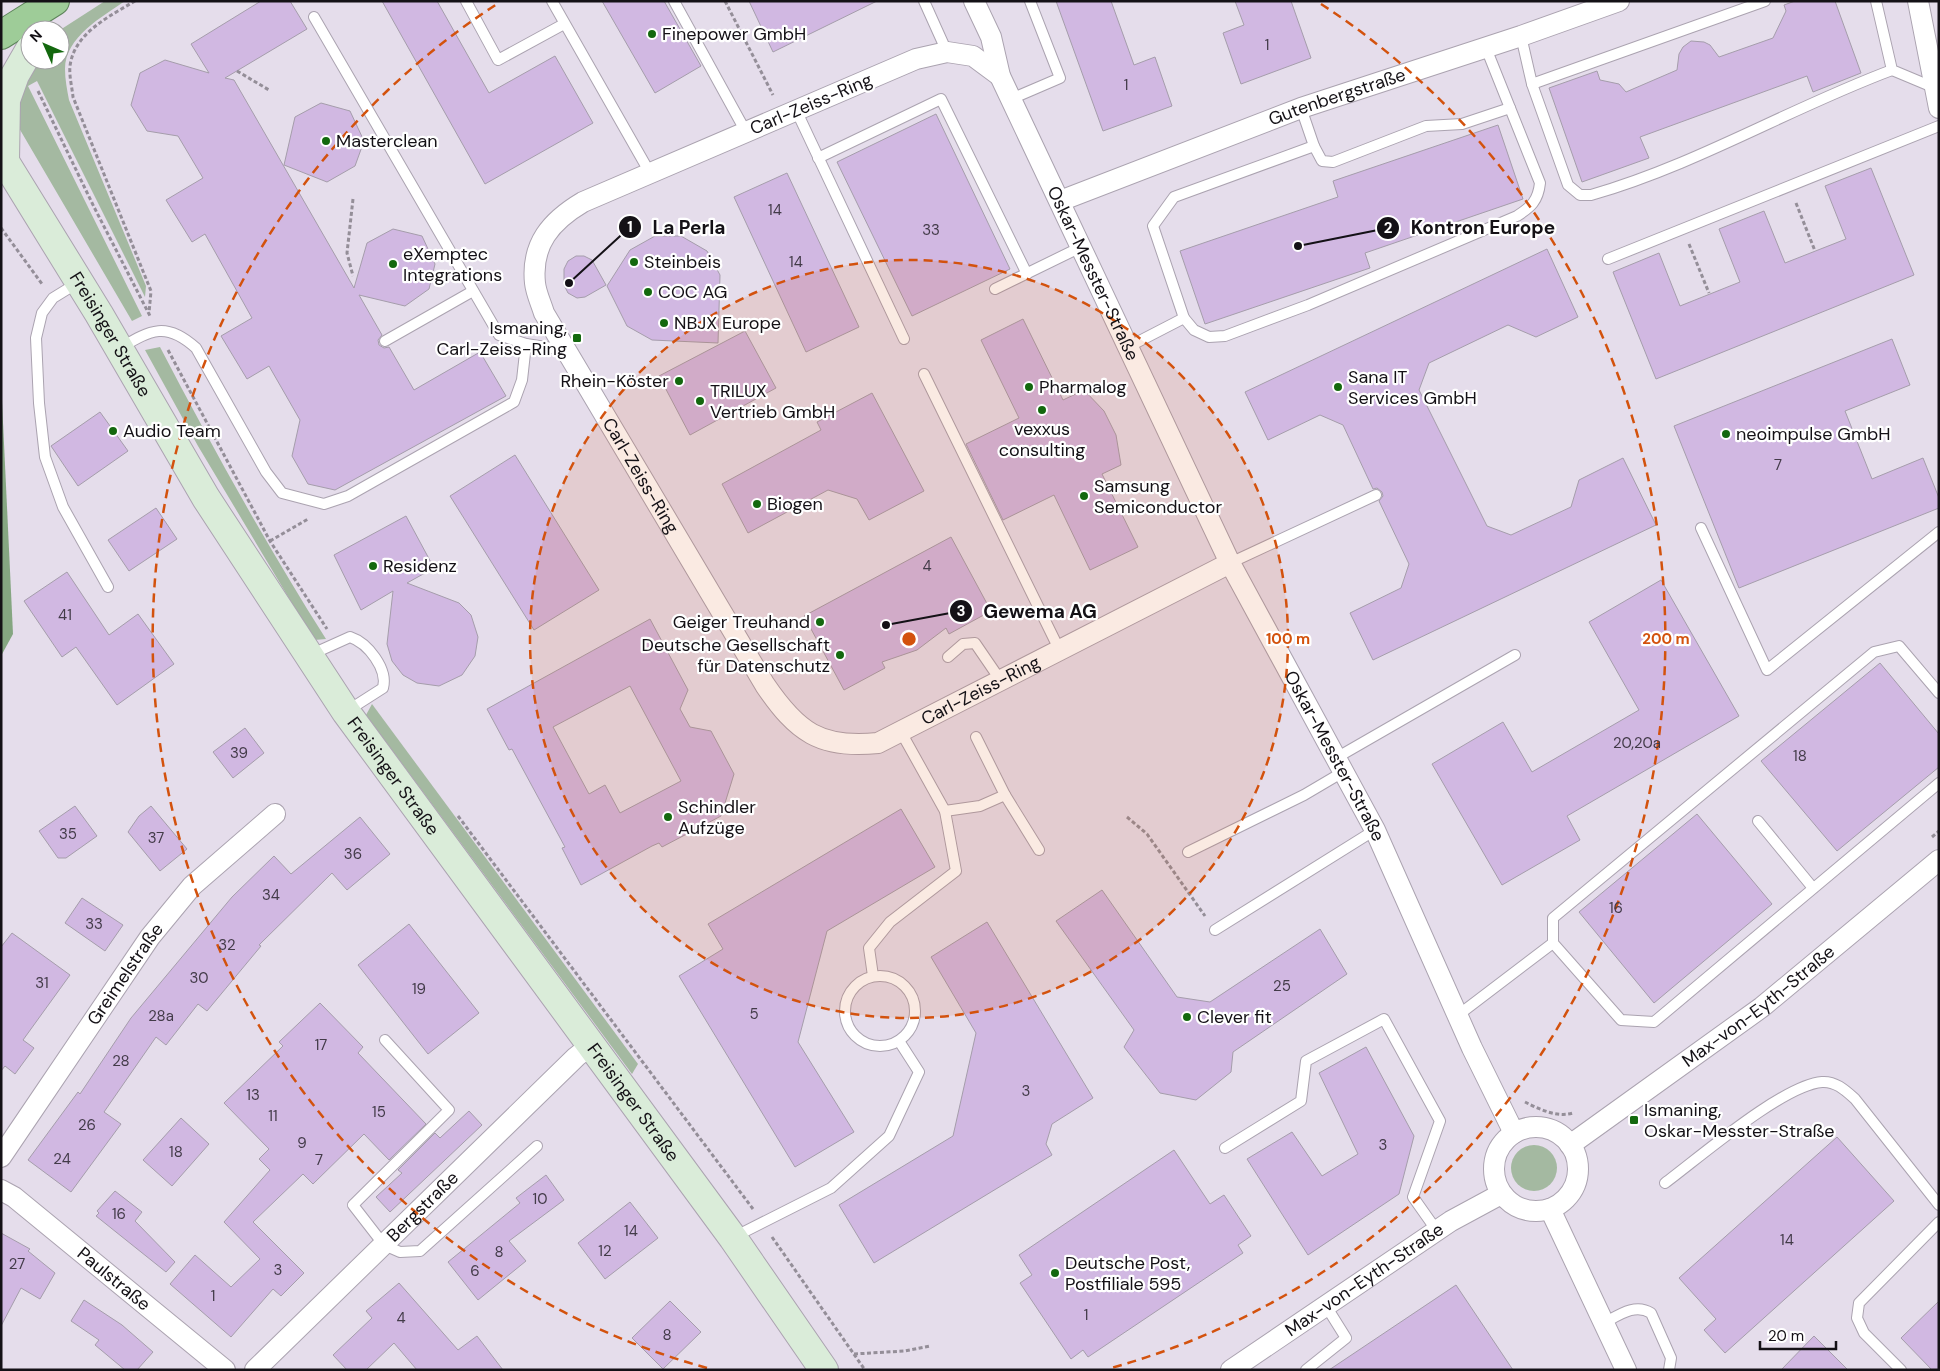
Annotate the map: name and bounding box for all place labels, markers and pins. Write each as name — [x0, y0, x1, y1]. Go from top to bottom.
place label: Finepower GmbH — [662, 22, 806, 46]
marker: Finepower GmbH — [646, 28, 658, 40]
place label: Masterclean — [336, 129, 438, 153]
marker: Masterclean — [320, 135, 332, 147]
callout: La Perla — [618, 210, 735, 244]
callout: Kontron Europe — [1376, 211, 1565, 245]
place label: eXemptec Integrations — [403, 242, 502, 287]
place label: Steinbeis — [644, 250, 721, 274]
marker: Steinbeis — [628, 256, 640, 268]
marker: eXemptec Integrations — [387, 258, 399, 270]
place label: COC AG — [658, 280, 727, 304]
marker: COC AG — [642, 286, 654, 298]
place label: NBJX Europe — [674, 311, 781, 335]
place label: Ismaning, Carl-Zeiss-Ring — [436, 316, 567, 361]
marker: NBJX Europe — [658, 317, 670, 329]
marker: Ismaning, Carl-Zeiss-Ring — [571, 332, 583, 344]
place label: Sana IT Services GmbH — [1348, 365, 1477, 410]
place label: Rhein-Köster — [560, 369, 669, 393]
marker: Rhein-Köster — [673, 375, 685, 387]
place label: Pharmalog — [1039, 375, 1126, 399]
place label: TRILUX Vertrieb GmbH — [710, 379, 835, 424]
marker: Pharmalog — [1023, 381, 1035, 393]
marker: Sana IT Services GmbH — [1332, 381, 1344, 393]
marker: TRILUX Vertrieb GmbH — [694, 395, 706, 407]
marker: vexxus consulting — [1036, 404, 1048, 416]
place label: vexxus consulting — [999, 417, 1085, 462]
place label: Audio Team — [123, 419, 221, 443]
place label: neoimpulse GmbH — [1736, 422, 1890, 446]
marker: Audio Team — [107, 425, 119, 437]
marker: neoimpulse GmbH — [1720, 428, 1732, 440]
place label: Samsung Semiconductor — [1094, 474, 1222, 519]
marker: Samsung Semiconductor — [1078, 490, 1090, 502]
place label: Biogen — [767, 492, 823, 516]
marker: Biogen — [751, 498, 763, 510]
place label: Residenz — [383, 554, 457, 578]
marker: Residenz — [367, 560, 379, 572]
callout: Gewema AG — [948, 594, 1107, 628]
place label: Geiger Treuhand — [673, 610, 810, 634]
marker: Geiger Treuhand — [814, 616, 826, 628]
centre of rings — [900, 630, 918, 648]
place label: Deutsche Gesellschaft für Datenschutz — [642, 633, 830, 678]
marker: Deutsche Gesellschaft für Datenschutz — [834, 649, 846, 661]
place label: Schindler Aufzüge — [678, 795, 756, 840]
marker: Schindler Aufzüge — [662, 811, 674, 823]
place label: Clever fit — [1197, 1005, 1272, 1029]
marker: Clever fit — [1181, 1011, 1193, 1023]
place label: Ismaning, Oskar-Messter-Straße — [1644, 1098, 1834, 1143]
marker: Ismaning, Oskar-Messter-Straße — [1628, 1114, 1640, 1126]
place label: Deutsche Post, Postfiliale 595 — [1065, 1251, 1190, 1296]
marker: Deutsche Post, Postfiliale 595 — [1049, 1267, 1061, 1279]

